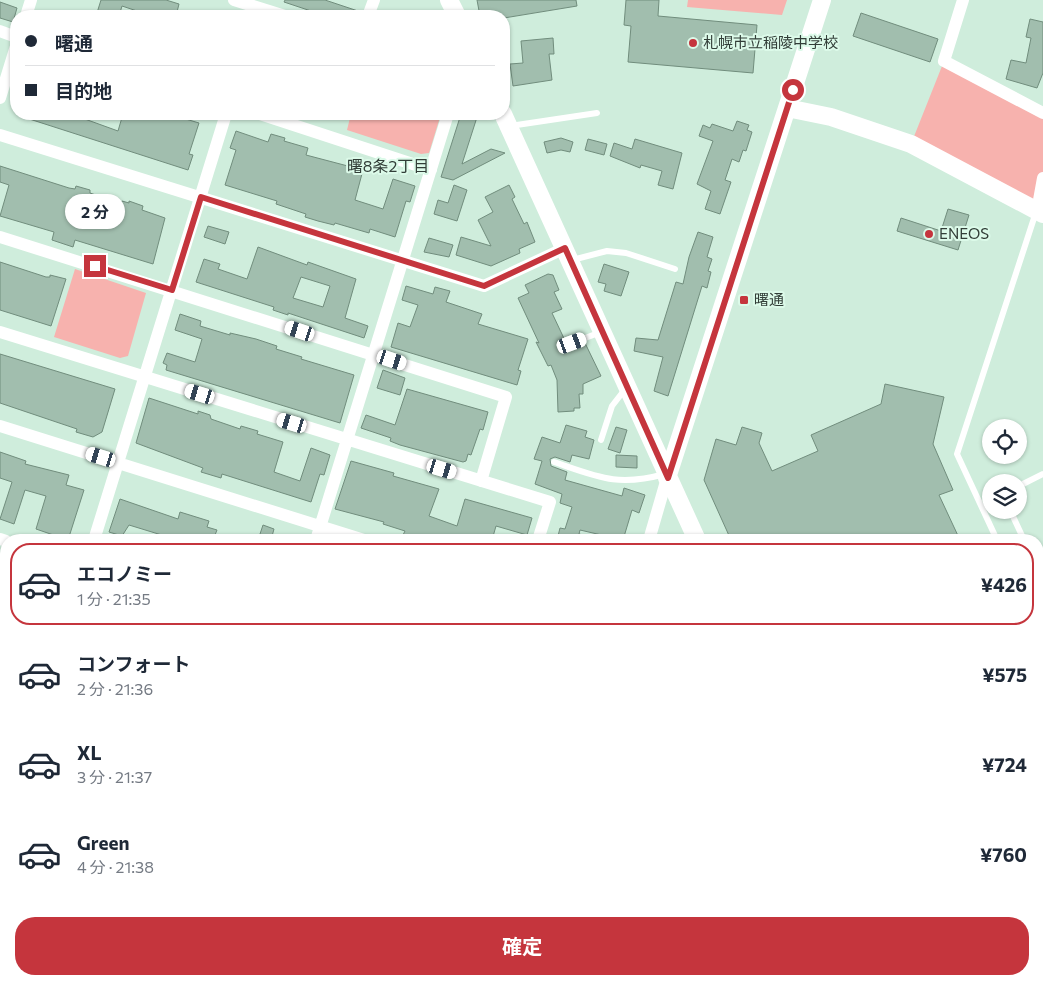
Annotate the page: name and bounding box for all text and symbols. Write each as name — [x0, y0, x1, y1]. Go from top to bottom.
text: 曙通 — [55, 31, 93, 54]
place label: 札幌市立稲陵中学校 — [703, 33, 838, 51]
marker: 札幌市立稲陵中学校 — [687, 37, 699, 49]
text: 目的地 — [55, 79, 112, 102]
route start — [782, 79, 804, 101]
district label: 曙8条2丁目 — [347, 156, 429, 175]
callout: 2 分 — [65, 194, 125, 228]
text: 2 分 — [81, 202, 109, 221]
place label: ENEOS — [939, 224, 989, 242]
marker: ENEOS — [923, 228, 935, 240]
route end — [84, 255, 106, 277]
place label: 曙通 — [754, 290, 784, 308]
marker: 曙通 — [738, 294, 750, 306]
car — [283, 319, 316, 343]
car — [555, 331, 588, 355]
car — [375, 348, 408, 372]
car — [183, 382, 216, 406]
car — [275, 411, 308, 435]
map controls — [982, 419, 1027, 519]
button: locate — [982, 419, 1027, 464]
car — [84, 445, 117, 469]
car — [425, 457, 458, 481]
button: layers — [982, 474, 1027, 519]
icon: car — [17, 562, 62, 607]
text: エコノミー — [77, 562, 172, 585]
text: ¥426 — [981, 573, 1027, 596]
text: 1 分 · 21:35 — [77, 589, 151, 608]
icon: car — [17, 652, 62, 697]
text: コンフォート — [77, 652, 190, 675]
text: ¥575 — [982, 663, 1027, 686]
text: 2 分 · 21:36 — [77, 679, 153, 698]
text: XL — [77, 741, 102, 764]
icon: car — [17, 742, 62, 787]
text: ¥724 — [982, 753, 1027, 776]
text: 3 分 · 21:37 — [77, 767, 152, 786]
text: Green — [77, 831, 129, 854]
icon: car — [17, 832, 62, 877]
text: ¥760 — [980, 843, 1027, 866]
text: 4 分 · 21:38 — [77, 857, 154, 876]
button: 確定 — [15, 917, 1029, 975]

